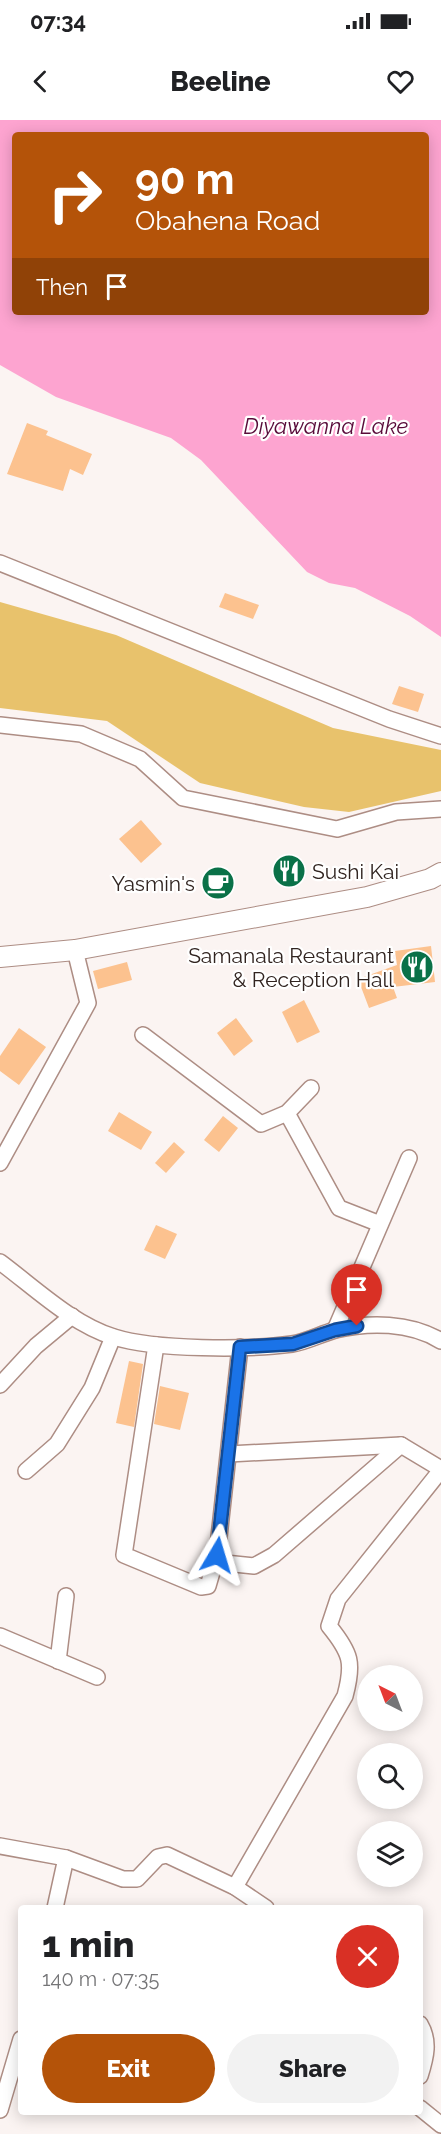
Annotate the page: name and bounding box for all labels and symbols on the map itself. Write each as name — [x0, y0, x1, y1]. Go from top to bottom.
water label: Diyawanna Lake — [244, 413, 409, 439]
restaurant icon: Sushi Kai — [271, 853, 307, 889]
place label: Sushi Kai — [312, 859, 399, 884]
cafe icon: Yasmin's — [200, 865, 236, 901]
place label: Yasmin's — [112, 871, 195, 896]
place label: Samanala Restaurant & Reception Hall — [188, 943, 394, 992]
restaurant icon: Samanala Restaurant & Reception Hall — [399, 949, 435, 985]
pin — [331, 1264, 382, 1326]
position arrow — [185, 1523, 249, 1587]
north arrow — [357, 1665, 423, 1731]

